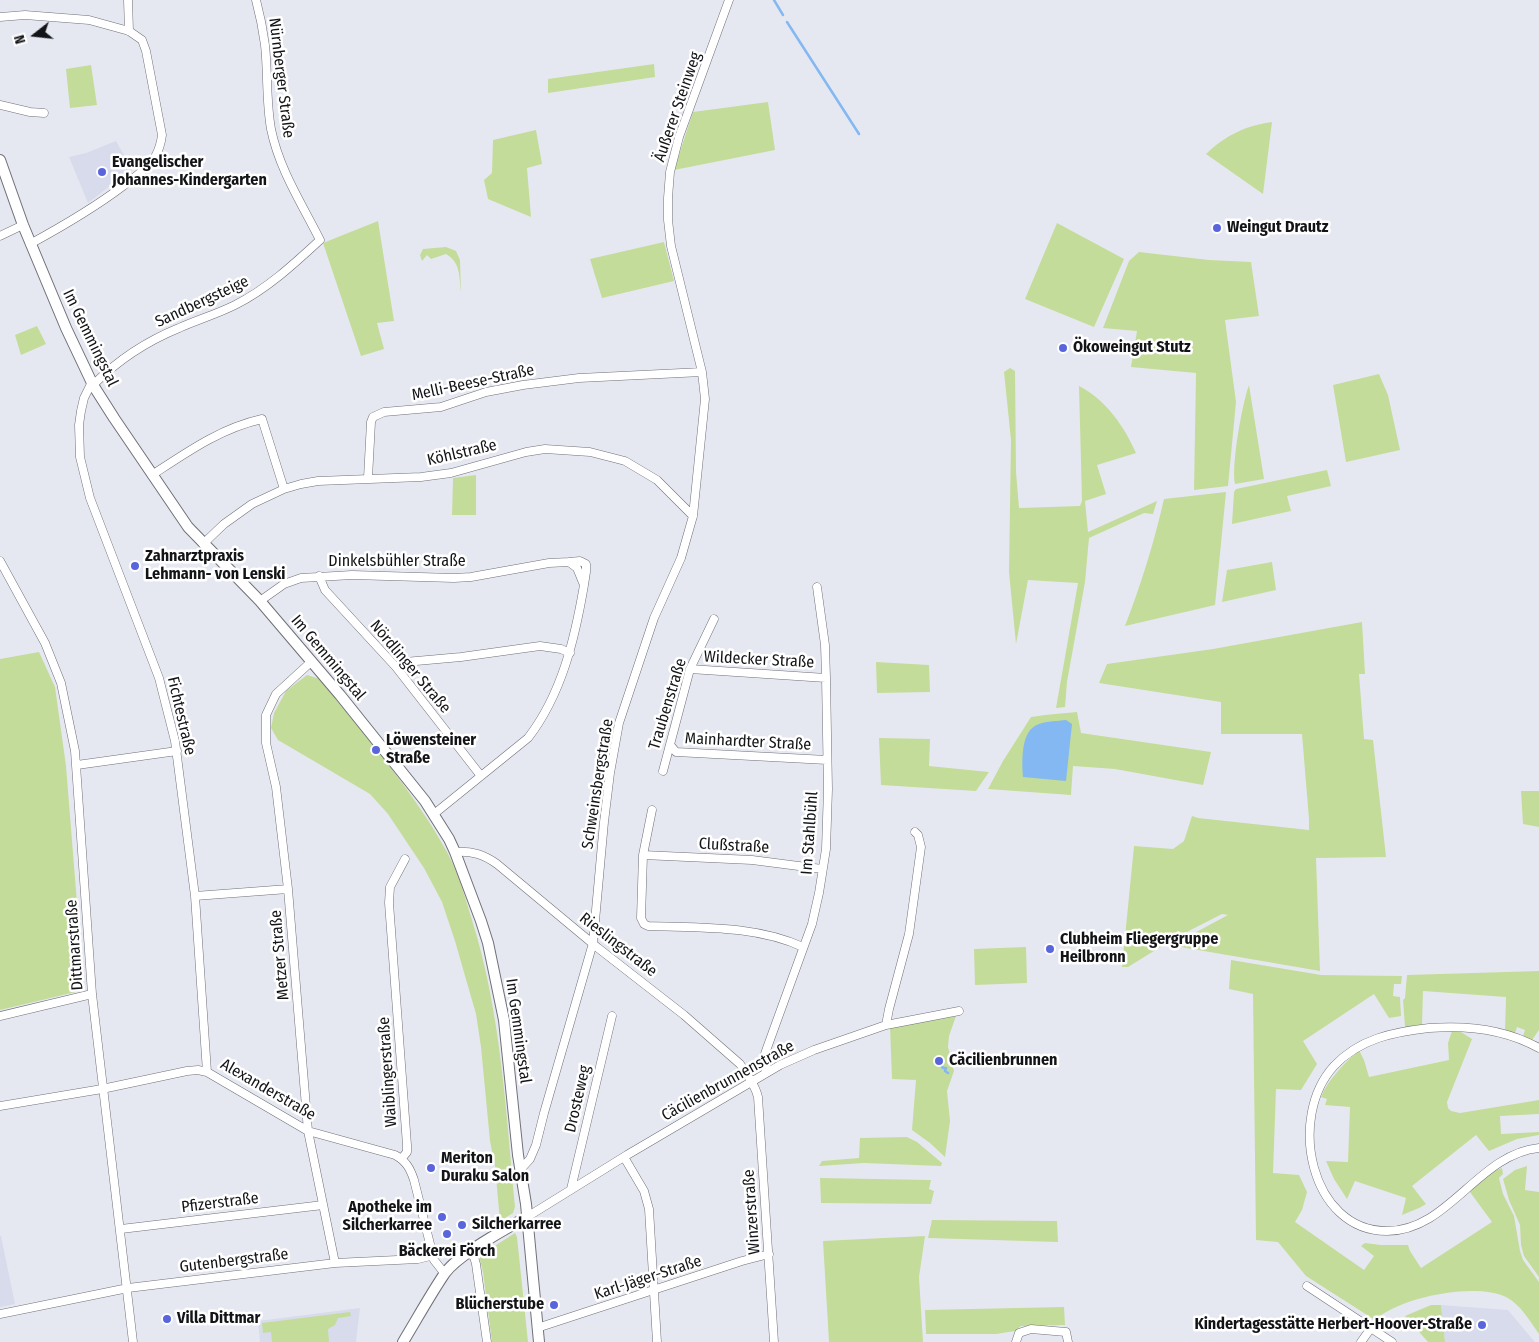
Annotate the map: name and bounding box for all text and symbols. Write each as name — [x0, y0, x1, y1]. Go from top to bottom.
north arrow — [10, 10, 60, 60]
street label: Nürnberger Straße — [264, 17, 298, 139]
text: N — [11, 33, 29, 46]
street label: Äußerer Steinweg — [650, 50, 706, 164]
place label: Evangelischer Johannes-Kindergarten — [112, 153, 267, 191]
marker: Evangelischer Johannes-Kindergarten — [96, 166, 108, 178]
place label: Weingut Drautz — [1227, 218, 1328, 238]
marker: Weingut Drautz — [1211, 222, 1223, 234]
street label: Sandbergsteige — [152, 272, 252, 332]
street label: Im Gemmingstal — [58, 286, 122, 390]
place label: Ökoweingut Stutz — [1073, 338, 1191, 358]
marker: Ökoweingut Stutz — [1057, 342, 1069, 354]
street label: Melli-Beese-Straße — [410, 361, 536, 405]
street label: Köhlstraße — [425, 436, 499, 470]
place label: Zahnarztpraxis Lehmann- von Lenski — [145, 547, 285, 585]
street label: Dinkelsbühler Straße — [328, 552, 466, 572]
marker: Zahnarztpraxis Lehmann- von Lenski — [129, 560, 141, 572]
street label: Im Gemmingstal — [287, 611, 369, 705]
street label: Nördlinger Straße — [365, 617, 455, 717]
street label: Wildecker Straße — [703, 648, 815, 672]
street label: Traubenstraße — [645, 656, 691, 752]
street label: Fichtestraße — [163, 675, 199, 757]
street label: Schweinsbergstraße — [578, 718, 618, 850]
street label: Mainhardter Straße — [684, 729, 812, 755]
place label: Löwensteiner Straße — [386, 731, 476, 769]
marker: Löwensteiner Straße — [370, 744, 382, 756]
street label: Im Stahlbühl — [798, 791, 822, 875]
street label: Clußstraße — [698, 835, 770, 857]
street label: Dittmarstraße — [62, 899, 88, 991]
street label: Metzer Straße — [266, 909, 294, 1001]
street label: Rieslingstraße — [575, 909, 661, 981]
place label: Clubheim Fliegergruppe Heilbronn — [1060, 930, 1218, 968]
marker: Clubheim Fliegergruppe Heilbronn — [1044, 943, 1056, 955]
street label: Im Gemmingstal — [501, 977, 535, 1085]
street label: Waiblingerstraße — [375, 1016, 401, 1128]
street label: Cäcilienbrunnenstraße — [658, 1037, 798, 1125]
place label: Cäcilienbrunnen — [949, 1051, 1057, 1071]
street label: Alexanderstraße — [217, 1055, 319, 1125]
marker: Cäcilienbrunnen — [933, 1055, 945, 1067]
street label: Drosteweg — [561, 1063, 595, 1135]
place label: Meriton Duraku Salon — [441, 1149, 529, 1187]
marker: Meriton Duraku Salon — [425, 1162, 437, 1174]
street label: Winzerstraße — [739, 1169, 765, 1255]
street label: Pfizerstraße — [180, 1189, 260, 1217]
place label: Apotheke im Silcherkarree — [343, 1198, 432, 1236]
marker: Apotheke im Silcherkarree — [436, 1211, 448, 1223]
place label: Silcherkarree — [472, 1215, 561, 1235]
marker: Silcherkarree — [456, 1219, 468, 1231]
marker: Bäckerei Förch — [441, 1228, 453, 1240]
place label: Bäckerei Förch — [399, 1242, 495, 1262]
street label: Gutenbergstraße — [178, 1245, 290, 1277]
street label: Karl-Jäger-Straße — [592, 1252, 704, 1304]
place label: Blücherstube — [455, 1295, 544, 1315]
marker: Blücherstube — [548, 1299, 560, 1311]
place label: Villa Dittmar — [177, 1309, 260, 1329]
marker: Villa Dittmar — [161, 1313, 173, 1325]
place label: Kindertagesstätte Herbert-Hoover-Straße — [1194, 1315, 1472, 1335]
marker: Kindertagesstätte Herbert-Hoover-Straße — [1476, 1319, 1488, 1331]

